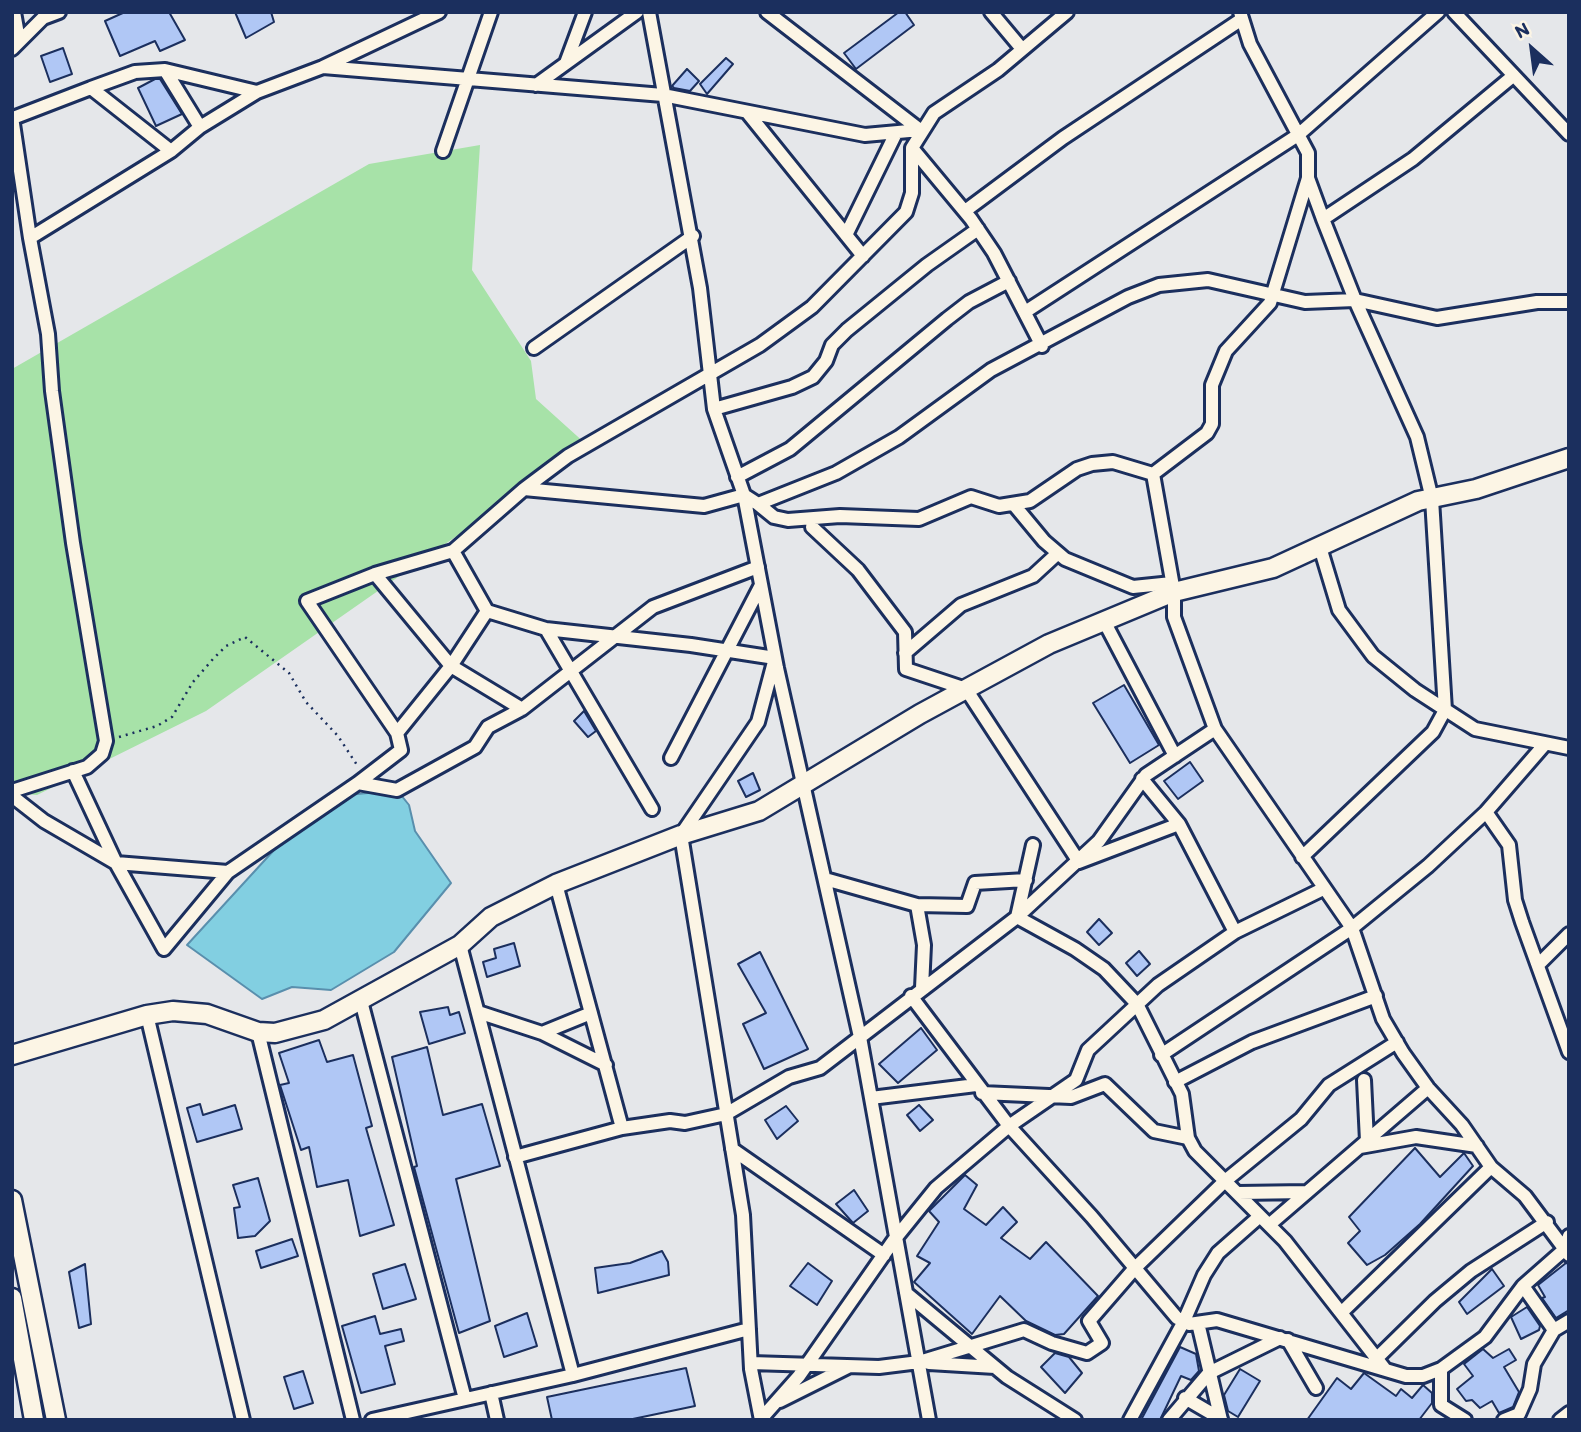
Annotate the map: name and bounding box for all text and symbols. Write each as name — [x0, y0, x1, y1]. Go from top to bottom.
north arrow — [1497, 14, 1567, 84]
text: N — [1511, 17, 1533, 43]

